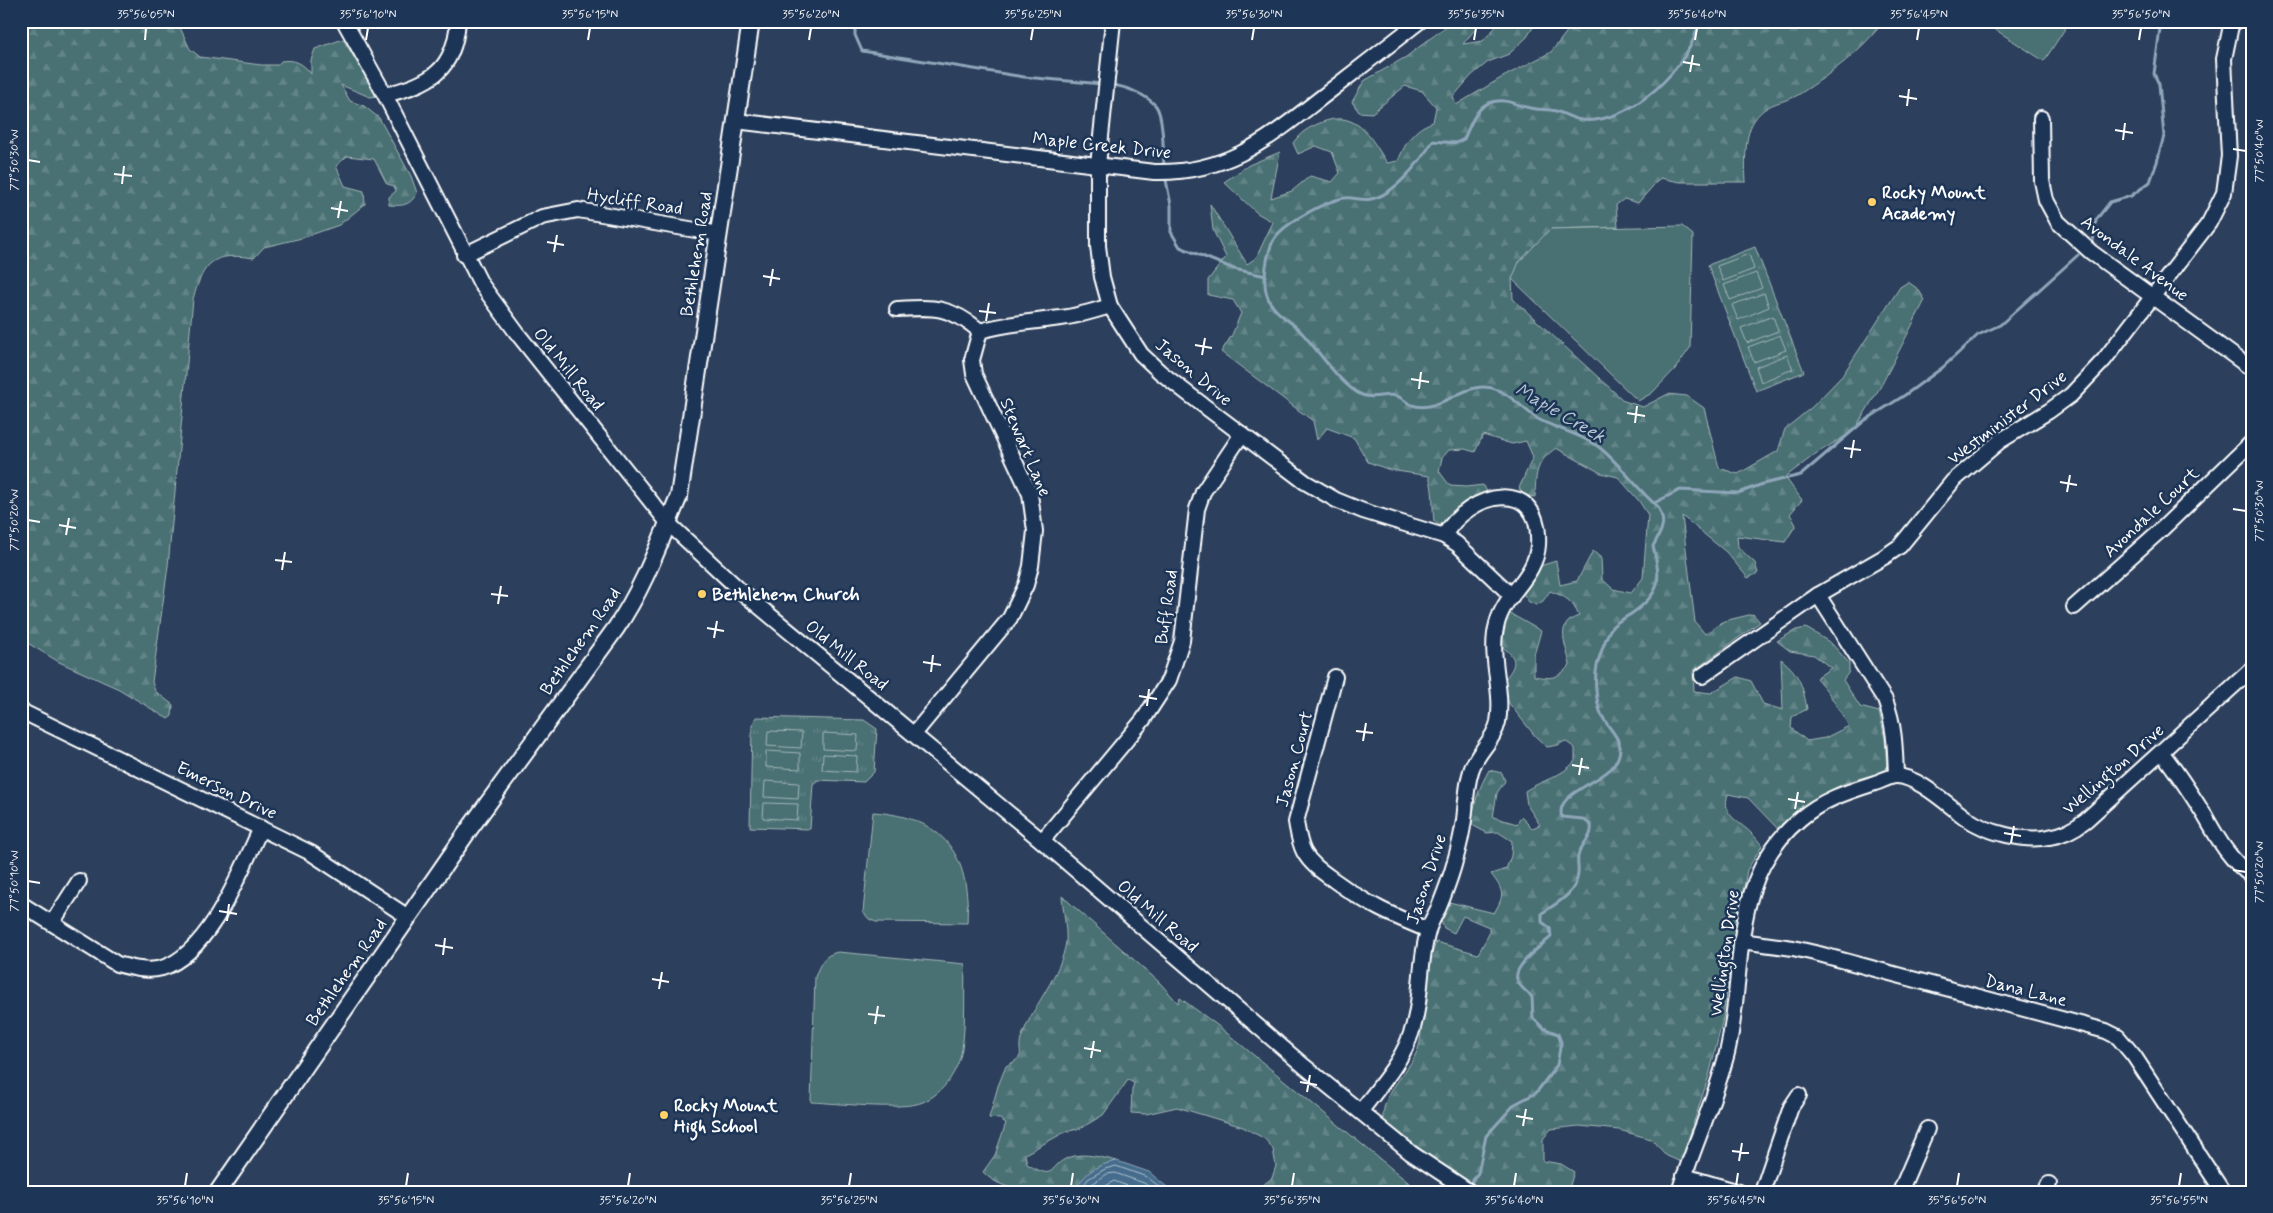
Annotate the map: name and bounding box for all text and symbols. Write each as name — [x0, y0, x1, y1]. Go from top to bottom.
text: 35°56'05"N — [117, 7, 175, 23]
text: 35°56'10"N — [340, 7, 396, 23]
text: 35°56'15"N — [562, 7, 618, 23]
text: 35°56'20"N — [782, 7, 840, 23]
text: 35°56'25"N — [1005, 7, 1061, 23]
text: 35°56'30"N — [1226, 7, 1282, 23]
text: 35°56'35"N — [1448, 7, 1504, 23]
text: 35°56'40"N — [1668, 7, 1726, 23]
text: 35°56'45"N — [1890, 7, 1948, 23]
text: 35°56'50"N — [2112, 7, 2170, 23]
text: 77°50'40"W — [2252, 119, 2268, 183]
street label: Maple Creek Drive — [1031, 127, 1172, 165]
text: 77°50'30"W — [7, 129, 23, 191]
place label: Rocky Mount Academy — [1882, 181, 1986, 226]
street label: Hycliff Road — [585, 183, 684, 221]
street label: Bethlehem Road — [675, 190, 719, 318]
marker: Rocky Mount Academy — [1866, 196, 1878, 208]
street label: Avondale Avenue — [2076, 210, 2193, 307]
street label: Old Mill Road — [527, 323, 609, 416]
street label: Jason Drive — [1150, 333, 1237, 412]
street label: Westminister Drive — [1943, 365, 2072, 471]
water label: Maple Creek — [1511, 377, 1610, 449]
street label: Stewart Lane — [994, 394, 1057, 500]
street label: Avondale Court — [2099, 462, 2205, 563]
text: 77°50'30"W — [2252, 480, 2268, 542]
text: 77°50'20"W — [7, 489, 23, 551]
street label: Buff Road — [1150, 568, 1184, 646]
street label: Bethlehem Road — [535, 583, 627, 700]
place label: Bethlehem Church — [712, 583, 860, 607]
marker: Bethlehem Church — [696, 588, 708, 600]
street label: Old Mill Road — [800, 615, 893, 697]
street label: Jason Court — [1271, 709, 1319, 810]
street label: Wellington Drive — [2058, 719, 2171, 822]
street label: Emerson Drive — [172, 756, 281, 826]
street label: Jason Drive — [1401, 831, 1453, 928]
text: 77°50'20"W — [2252, 841, 2268, 903]
text: 77°50'10"W — [7, 850, 23, 912]
street label: Old Mill Road — [1112, 875, 1203, 959]
street label: Wellington Drive — [1704, 888, 1748, 1018]
street label: Bethlehem Road — [301, 914, 393, 1031]
street label: Dana Lane — [1982, 969, 2070, 1013]
place label: Rocky Mount High School — [674, 1094, 778, 1141]
marker: Rocky Mount High School — [658, 1109, 670, 1121]
text: 35°56'10"N — [157, 1193, 213, 1209]
text: 35°56'15"N — [378, 1193, 434, 1209]
text: 35°56'20"N — [599, 1193, 657, 1209]
text: 35°56'25"N — [821, 1193, 877, 1209]
text: 35°56'30"N — [1043, 1193, 1099, 1209]
text: 35°56'35"N — [1264, 1193, 1320, 1209]
text: 35°56'40"N — [1485, 1193, 1543, 1209]
text: 35°56'45"N — [1707, 1193, 1765, 1209]
text: 35°56'50"N — [1928, 1193, 1986, 1209]
text: 35°56'55"N — [2150, 1193, 2208, 1209]

